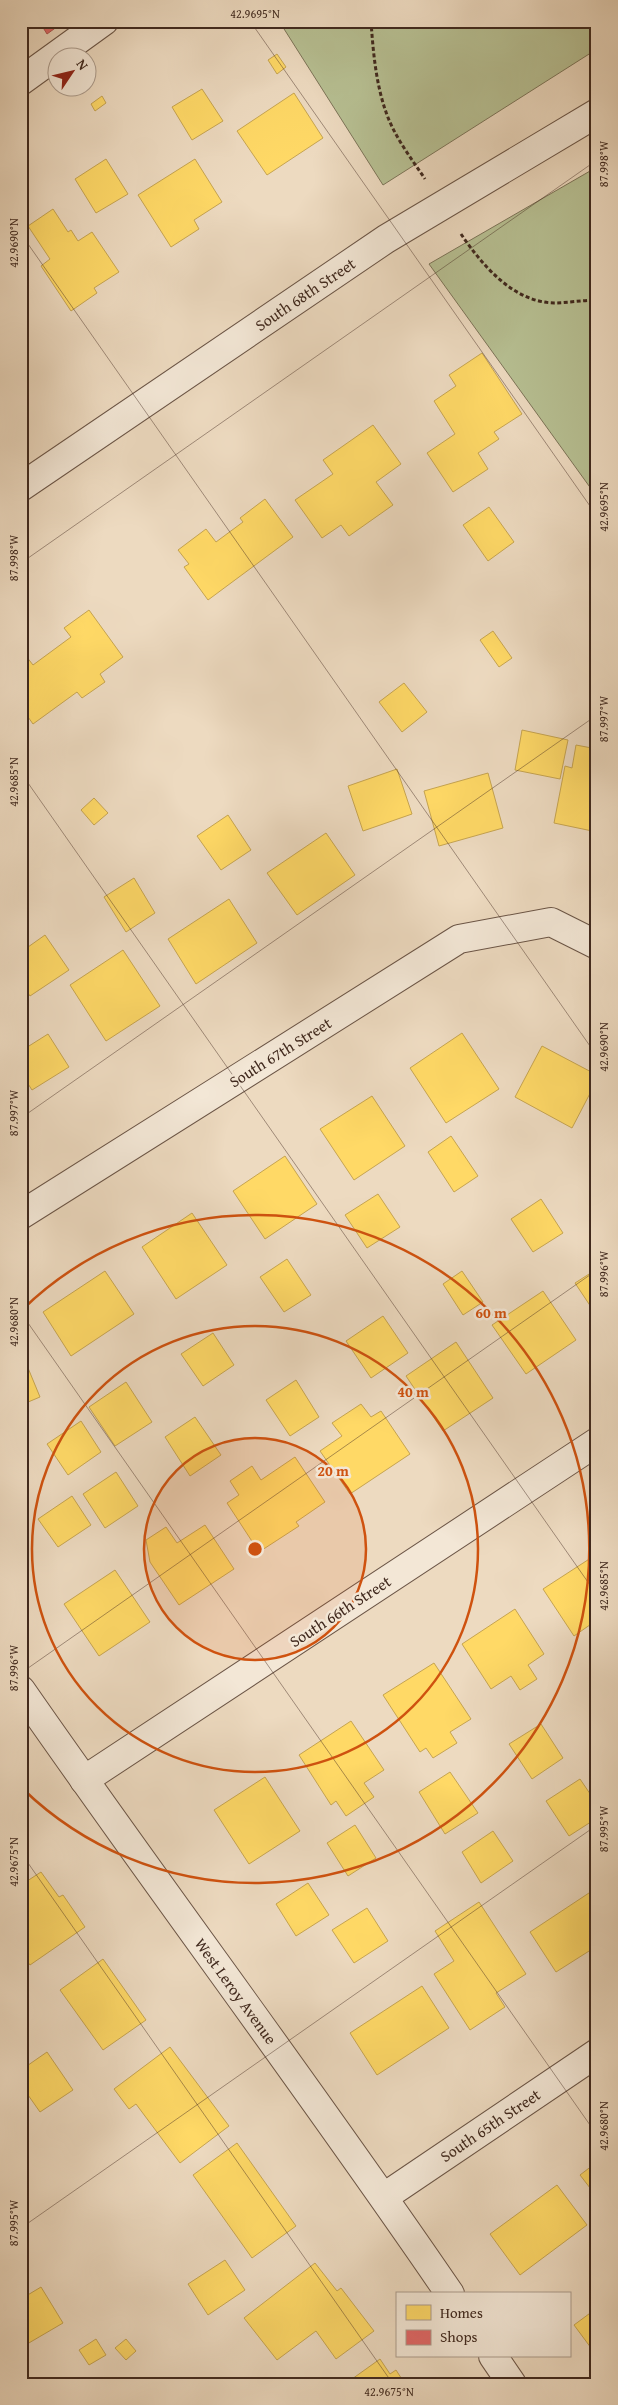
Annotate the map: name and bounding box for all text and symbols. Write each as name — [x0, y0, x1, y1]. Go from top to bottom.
text: 42.9695°N — [230, 5, 280, 22]
north arrow — [48, 48, 98, 98]
text: N — [72, 55, 94, 75]
text: 87.998°W — [595, 140, 612, 187]
text: 42.9690°N — [5, 218, 22, 268]
street label: South 68th Street — [250, 251, 360, 337]
text: 42.9695°N — [595, 482, 612, 532]
text: 87.998°W — [5, 534, 22, 581]
text: 87.997°W — [595, 695, 612, 742]
text: 42.9685°N — [5, 757, 22, 807]
street label: South 67th Street — [224, 1011, 336, 1093]
text: 42.9690°N — [595, 1022, 612, 1072]
text: 87.997°W — [5, 1089, 22, 1136]
text: 87.996°W — [595, 1250, 612, 1297]
text: 42.9680°N — [5, 1297, 22, 1347]
text: 60 m — [475, 1302, 507, 1323]
text: 40 m — [397, 1381, 429, 1402]
text: 20 m — [317, 1460, 349, 1481]
centre of rings — [246, 1540, 264, 1558]
text: 42.9685°N — [595, 1561, 612, 1611]
street label: South 66th Street — [284, 1569, 396, 1653]
text: 87.996°W — [5, 1644, 22, 1691]
text: 87.995°W — [595, 1805, 612, 1852]
text: 42.9675°N — [5, 1837, 22, 1887]
street label: West Leroy Avenue — [189, 1933, 283, 2049]
street label: South 65th Street — [435, 2082, 545, 2168]
text: 42.9680°N — [595, 2101, 612, 2151]
text: 87.995°W — [5, 2199, 22, 2246]
legend — [396, 2292, 570, 2358]
text: Homes — [440, 2302, 483, 2323]
text: Shops — [440, 2326, 477, 2347]
text: 42.9675°N — [364, 2383, 414, 2400]

